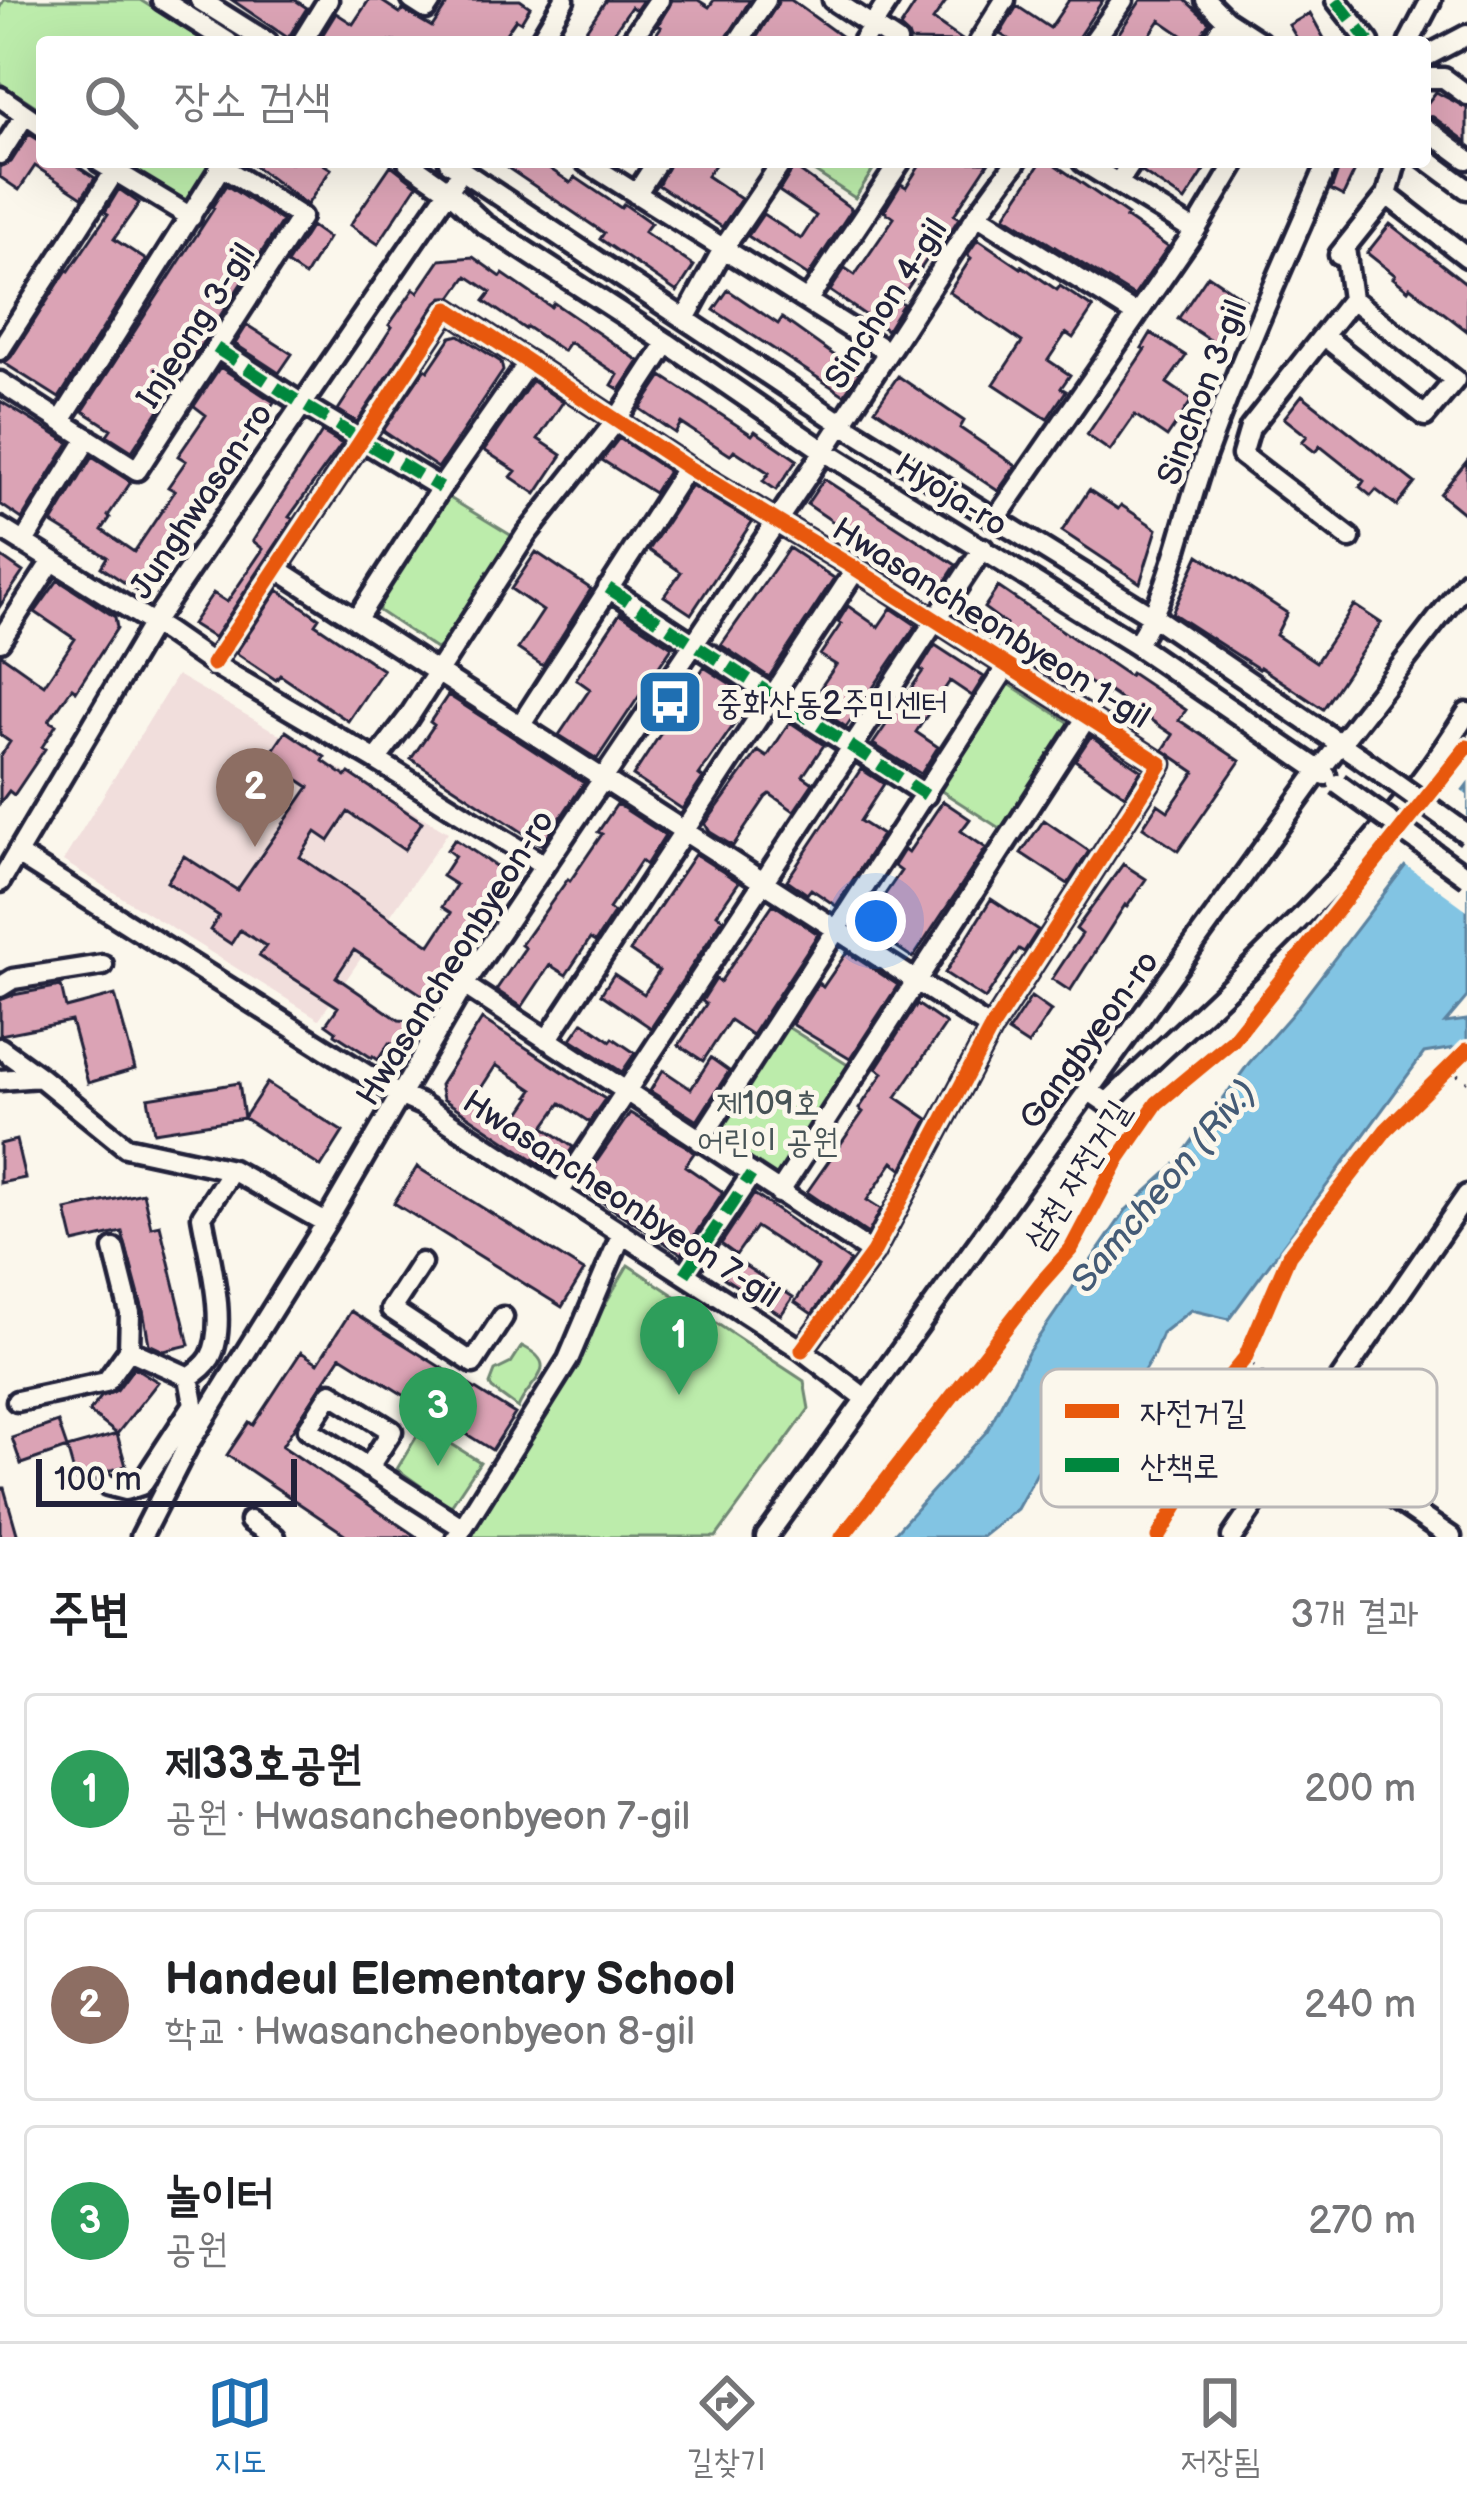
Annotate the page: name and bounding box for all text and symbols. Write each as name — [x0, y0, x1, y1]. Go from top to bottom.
search box — [36, 36, 1431, 168]
icon: search — [78, 69, 144, 135]
text: 장소 검색 — [174, 74, 331, 129]
street label: Sinchon 4-gil — [817, 212, 956, 397]
street label: Injeong 3-gil — [129, 236, 265, 416]
street label: Sinchon 3-gil — [1149, 295, 1256, 491]
street label: Junghwasan-ro — [121, 396, 282, 607]
street label: Hyoja-ro — [887, 446, 1014, 546]
street label: Hwasancheonbyeon 1-gil — [825, 509, 1157, 738]
bus stop icon: 중화산동2주민센터 — [635, 667, 705, 737]
place label: 중화산동2주민센터 — [716, 684, 948, 724]
pin: 2 — [216, 748, 294, 847]
street label: Hwasancheonbyeon-ro — [348, 803, 563, 1113]
your location — [846, 891, 906, 951]
street label: Gangbyeon-ro — [1011, 943, 1168, 1137]
water label: Samcheon (Riv.) — [1062, 1071, 1266, 1302]
street label: Hwasancheonbyeon 7-gil — [455, 1082, 787, 1317]
park label: 제109호 어린이 공원 — [697, 1084, 839, 1162]
street label: 삼천 자전거길 — [1016, 1093, 1139, 1257]
pin: 1 — [640, 1296, 718, 1395]
pin: 3 — [399, 1367, 477, 1466]
legend — [1041, 1369, 1437, 1507]
text: 자전거길 — [1140, 1393, 1246, 1433]
text: 산책로 — [1140, 1447, 1220, 1487]
scale bar — [36, 1453, 297, 1506]
text: 100 m — [54, 1460, 142, 1500]
text: 주변 — [48, 1584, 130, 1645]
text: 3개 결과 — [1290, 1592, 1419, 1639]
text: 제33호공원 — [165, 1737, 362, 1792]
text: 1 — [82, 1766, 98, 1813]
text: 200 m — [1304, 1766, 1416, 1813]
text: 공원 · Hwasancheonbyeon 7-gil — [165, 1794, 690, 1841]
text: Handeul Elementary School — [165, 1953, 735, 2008]
text: 2 — [78, 1982, 102, 2029]
text: 240 m — [1304, 1982, 1416, 2029]
text: 학교 · Hwasancheonbyeon 8-gil — [165, 2009, 695, 2056]
text: 놀이터 — [165, 2169, 274, 2224]
text: 3 — [79, 2198, 101, 2245]
text: 270 m — [1308, 2198, 1416, 2245]
text: 공원 — [165, 2226, 228, 2273]
tab: 지도 — [207, 2370, 273, 2483]
tab: 길찾기 — [687, 2370, 766, 2483]
tab: 저장됨 — [1180, 2370, 1260, 2483]

